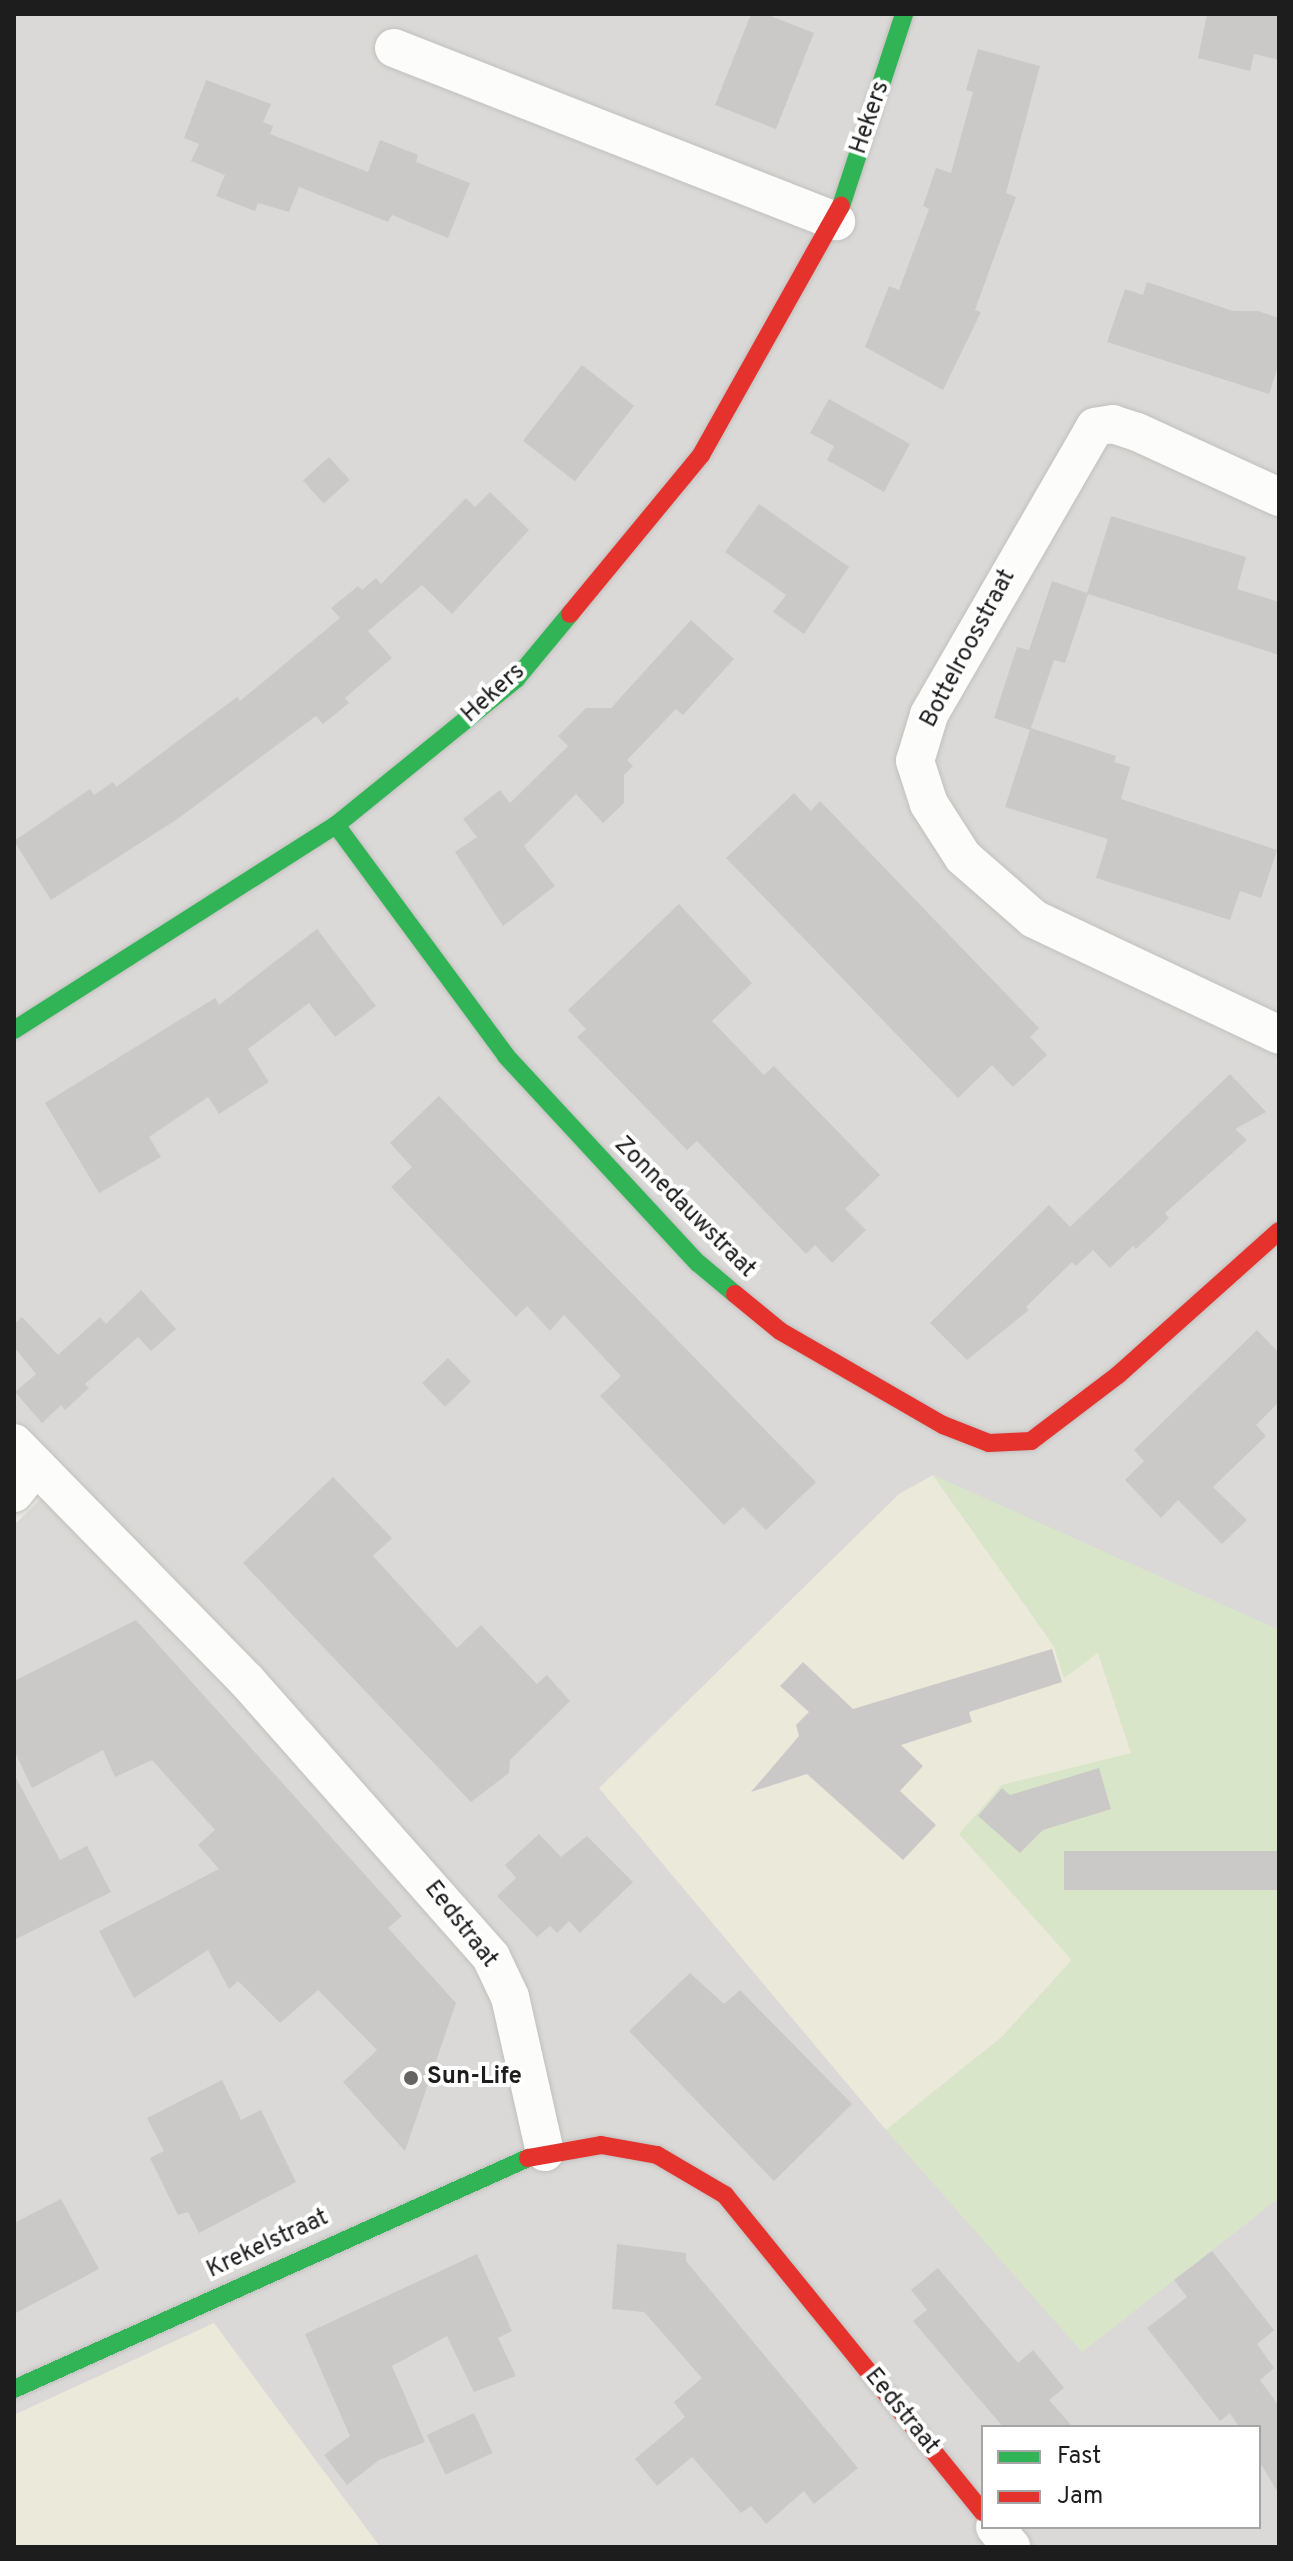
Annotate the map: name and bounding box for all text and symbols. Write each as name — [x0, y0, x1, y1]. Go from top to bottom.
street label: Hekers — [845, 78, 897, 158]
street label: Bottelroosstraat — [915, 565, 1023, 733]
street label: Hekers — [456, 658, 532, 730]
street label: Zonnedauwstraat — [607, 1131, 761, 1285]
street label: Eedstraat — [417, 1876, 503, 1974]
place label: Sun-Life — [427, 2064, 522, 2092]
marker: Sun-Life — [402, 2069, 420, 2087]
street label: Krekelstraat — [203, 2204, 333, 2286]
street label: Eedstraat — [858, 2363, 944, 2461]
legend — [981, 2425, 1261, 2529]
text: Fast — [1057, 2442, 1101, 2472]
text: Jam — [1057, 2482, 1103, 2512]

